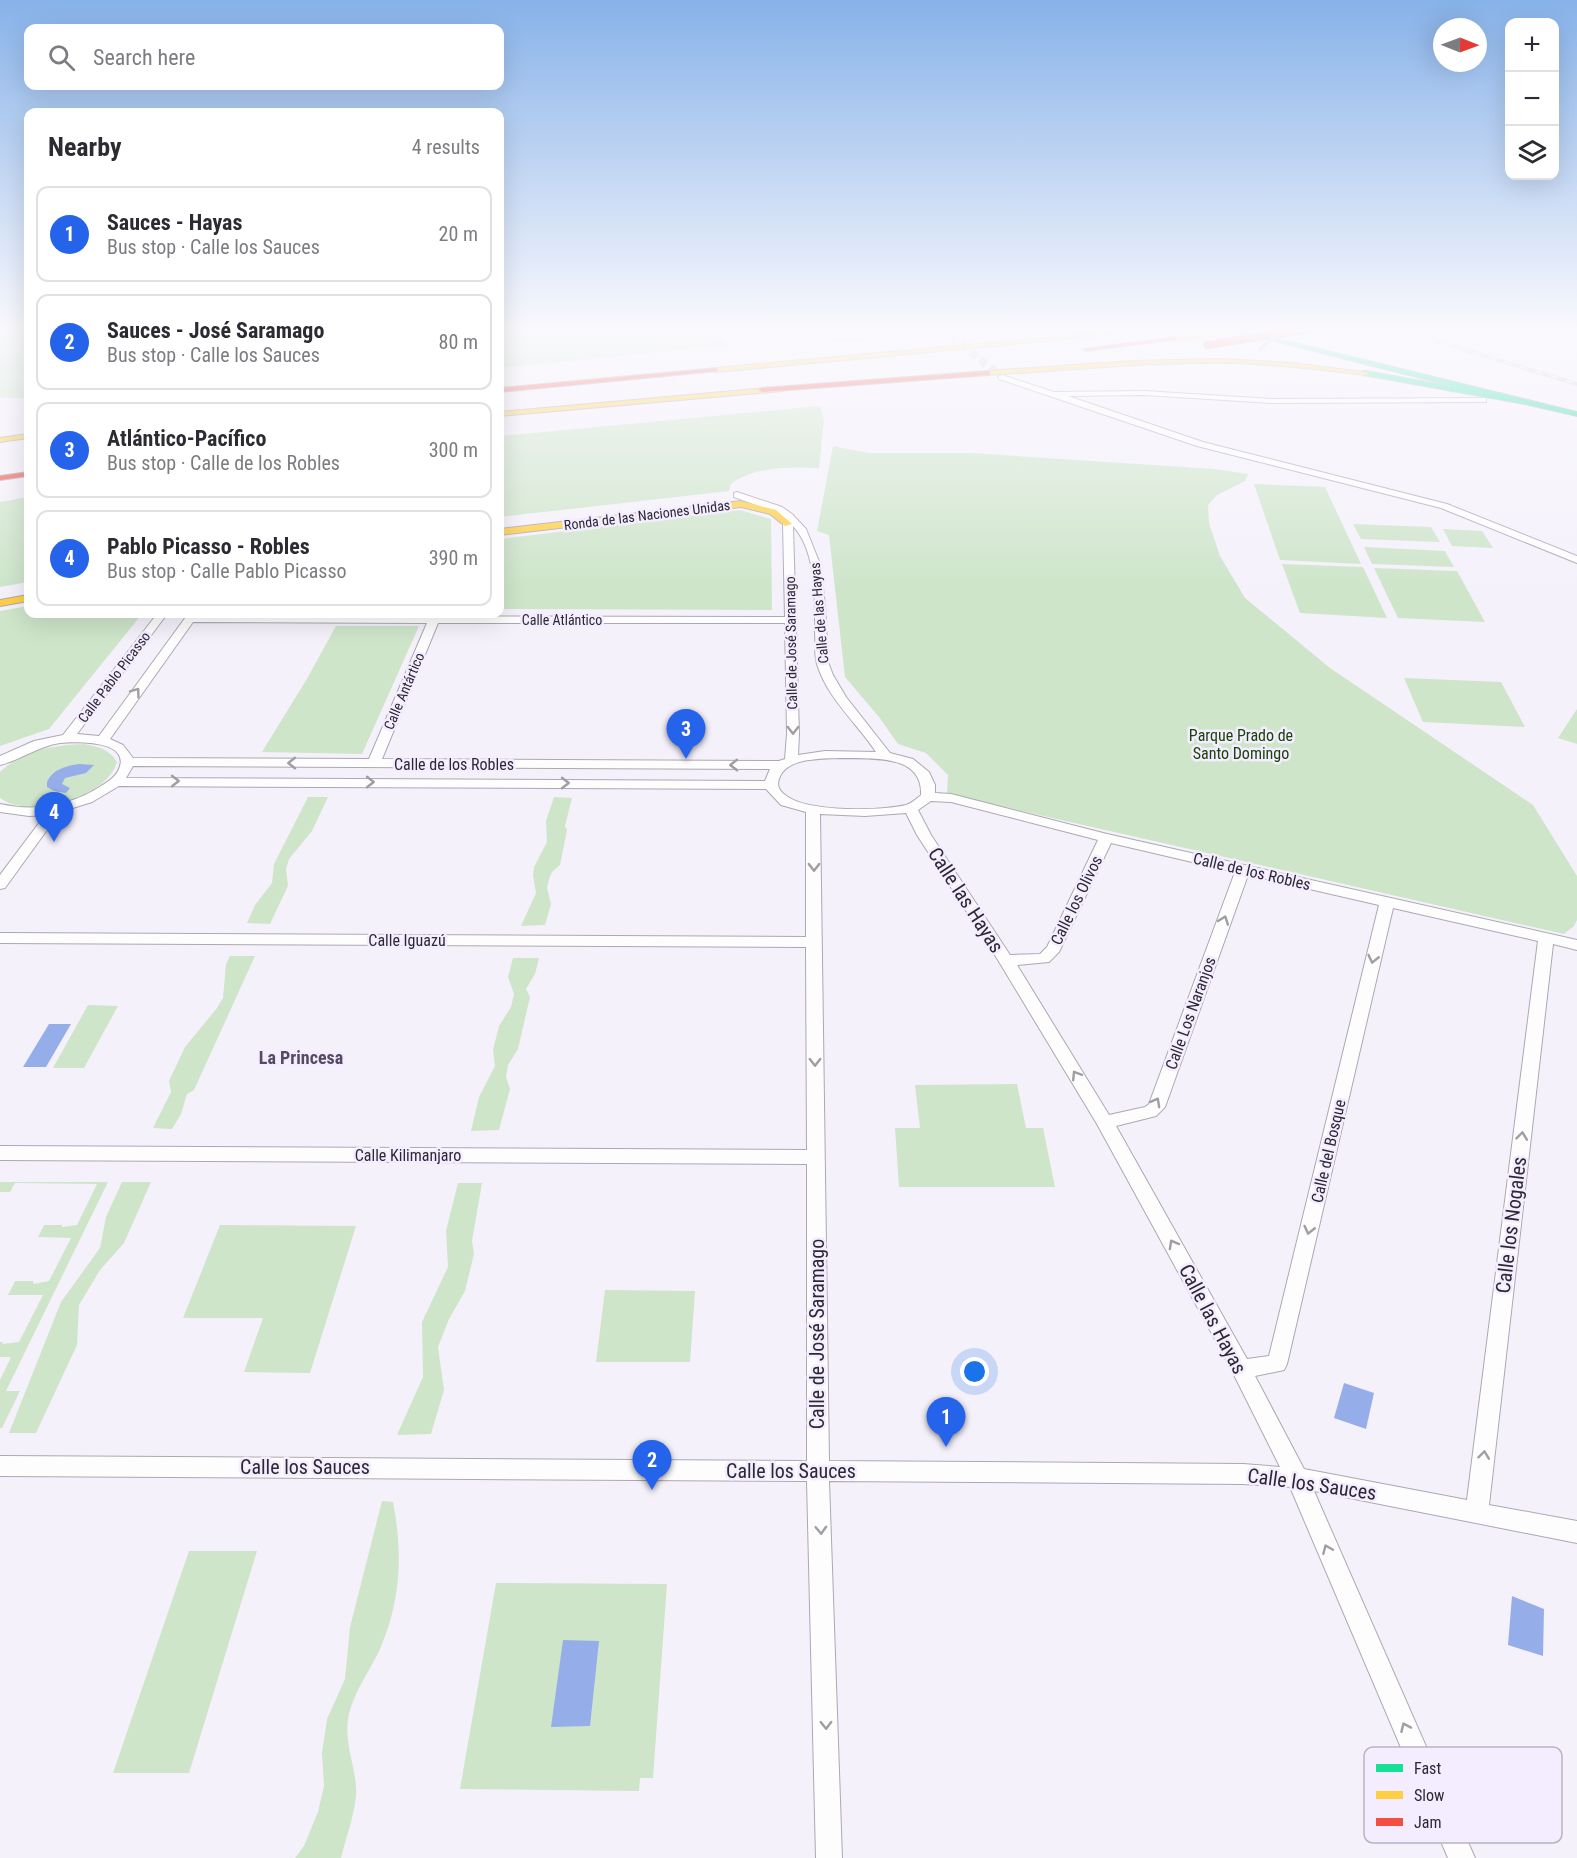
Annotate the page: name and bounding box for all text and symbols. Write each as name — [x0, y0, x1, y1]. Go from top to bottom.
north arrow — [1433, 18, 1487, 72]
map controls — [1505, 18, 1559, 180]
button: + — [1505, 18, 1559, 72]
search box — [24, 24, 504, 90]
icon: search — [45, 41, 78, 74]
text: Search here — [93, 45, 195, 70]
button: − — [1505, 72, 1559, 126]
button: layers — [1505, 126, 1559, 180]
text: Nearby — [48, 132, 122, 162]
text: 4 results — [412, 135, 480, 159]
text: Sauces - Hayas — [107, 210, 242, 235]
text: 1 — [64, 222, 75, 246]
text: 20 m — [439, 222, 478, 246]
text: Bus stop · Calle los Sauces — [107, 235, 320, 259]
text: Sauces - José Saramago — [107, 318, 324, 343]
text: 2 — [64, 330, 75, 354]
text: 80 m — [439, 330, 478, 354]
text: Bus stop · Calle los Sauces — [107, 343, 320, 367]
text: Atlántico-Pacífico — [107, 426, 266, 451]
text: 3 — [64, 438, 75, 462]
text: 300 m — [429, 438, 478, 462]
text: Bus stop · Calle de los Robles — [107, 451, 340, 475]
street label: Ronda de las Naciones Unidas — [563, 497, 731, 533]
text: Pablo Picasso - Robles — [107, 534, 310, 559]
text: 4 — [64, 546, 75, 570]
text: 390 m — [429, 546, 478, 570]
text: Bus stop · Calle Pablo Picasso — [107, 559, 347, 583]
street label: Calle de las Hayas — [807, 562, 831, 664]
street label: Calle de José Saramago — [782, 576, 800, 710]
street label: Calle Atlántico — [522, 612, 602, 628]
street label: Calle Pablo Picasso — [75, 628, 153, 726]
street label: Calle Antártico — [381, 650, 427, 732]
one-way arrow — [129, 688, 140, 699]
pin: 3 — [666, 710, 706, 759]
one-way arrow — [787, 725, 799, 734]
park label: Parque Prado de Santo Domingo — [1189, 726, 1293, 763]
street label: Calle de los Robles — [394, 755, 514, 774]
one-way arrow — [288, 757, 297, 769]
one-way arrow — [730, 759, 739, 771]
one-way arrow — [170, 775, 179, 787]
one-way arrow — [365, 775, 374, 788]
one-way arrow — [560, 777, 569, 789]
pin: 4 — [34, 792, 74, 842]
street label: Calle las Hayas — [923, 843, 1009, 957]
street label: Calle de los Robles — [1191, 849, 1312, 894]
street label: Calle los Olivos — [1047, 852, 1106, 948]
one-way arrow — [808, 863, 820, 872]
one-way arrow — [1217, 915, 1230, 925]
street label: Calle Iguazú — [368, 931, 446, 950]
street label: Calle Los Naranjos — [1161, 954, 1220, 1072]
one-way arrow — [1368, 954, 1381, 964]
district label: La Princesa — [259, 1047, 343, 1068]
one-way arrow — [809, 1058, 821, 1067]
one-way arrow — [1071, 1071, 1083, 1081]
one-way arrow — [1149, 1098, 1160, 1108]
street label: Calle del Bosque — [1307, 1098, 1350, 1205]
one-way arrow — [1515, 1131, 1528, 1141]
street label: Calle Kilimanjaro — [355, 1146, 461, 1165]
street label: Calle los Nogales — [1491, 1155, 1531, 1295]
one-way arrow — [1303, 1225, 1316, 1235]
street label: Calle de José Saramago — [805, 1239, 829, 1429]
one-way arrow — [1169, 1240, 1180, 1250]
street label: Calle las Hayas — [1174, 1260, 1252, 1378]
your location — [960, 1357, 989, 1386]
pin: 1 — [926, 1398, 966, 1447]
pin: 2 — [632, 1440, 672, 1490]
one-way arrow — [1478, 1450, 1490, 1459]
street label: Calle los Sauces — [240, 1455, 370, 1479]
street label: Calle los Sauces — [726, 1459, 856, 1483]
street label: Calle los Sauces — [1246, 1463, 1378, 1505]
one-way arrow — [814, 1526, 827, 1535]
one-way arrow — [1322, 1544, 1334, 1555]
one-way arrow — [819, 1721, 832, 1730]
one-way arrow — [1400, 1723, 1412, 1734]
legend — [1364, 1747, 1562, 1843]
text: Fast — [1414, 1759, 1441, 1778]
text: Slow — [1414, 1786, 1444, 1805]
text: Jam — [1414, 1813, 1441, 1832]

